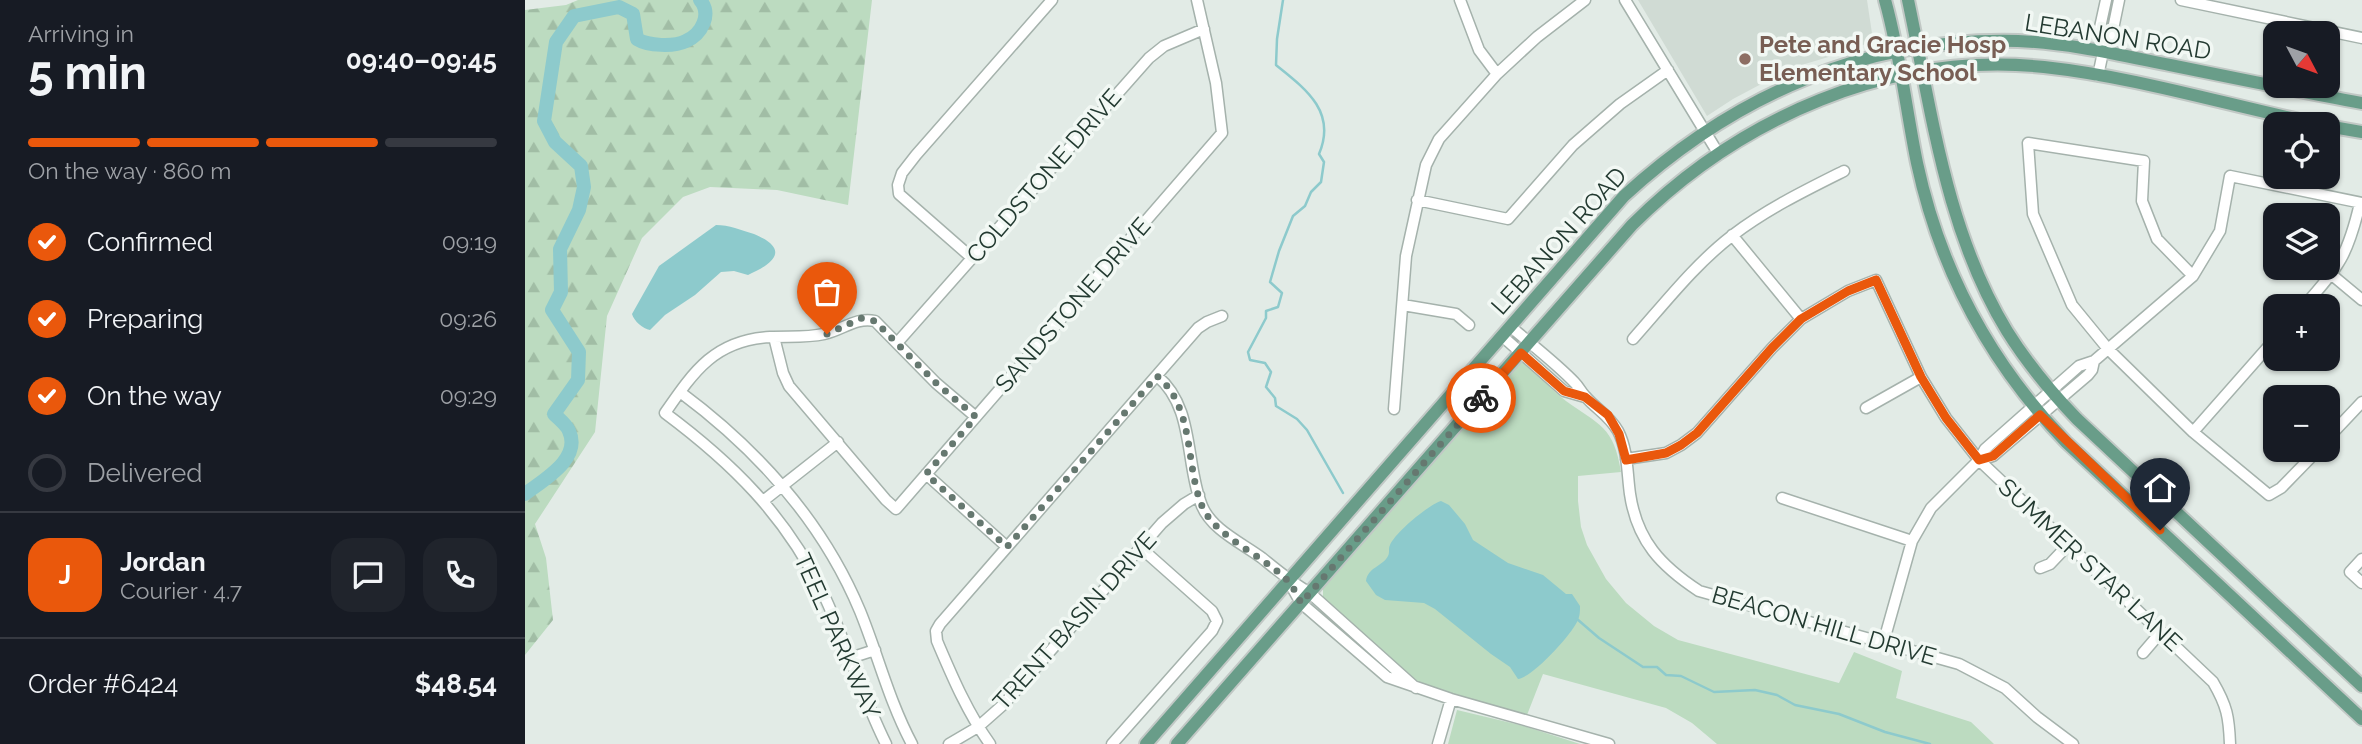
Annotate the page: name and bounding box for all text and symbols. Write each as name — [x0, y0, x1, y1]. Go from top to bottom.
street label: LEBANON ROAD — [2023, 7, 2213, 66]
text: Arriving in — [28, 20, 134, 47]
north arrow — [2263, 21, 2340, 98]
map controls — [2263, 21, 2340, 462]
place label: Pete and Gracie Hosp Elementary School — [1759, 30, 2006, 87]
text: 09:40–09:45 — [346, 45, 497, 75]
text: 5 min — [28, 46, 147, 100]
marker: Pete and Gracie Hosp Elementary School — [1737, 51, 1753, 67]
street label: COLDSTONE DRIVE — [960, 83, 1127, 269]
button: locate — [2263, 112, 2340, 189]
text: On the way · 860 m — [28, 157, 231, 184]
street label: LEBANON ROAD — [1485, 161, 1632, 320]
button: layers — [2263, 203, 2340, 280]
street label: SANDSTONE DRIVE — [989, 211, 1156, 398]
icon: check — [28, 223, 66, 261]
text: Confirmed — [87, 227, 213, 257]
text: 09:19 — [442, 228, 497, 255]
pin — [797, 262, 857, 334]
icon: bag — [808, 273, 846, 311]
button: + — [2263, 294, 2340, 371]
icon: check — [28, 300, 66, 338]
text: Preparing — [87, 304, 203, 334]
text: 09:26 — [439, 305, 497, 332]
courier — [1446, 363, 1516, 433]
icon: check — [28, 377, 66, 415]
icon: bike — [1462, 379, 1500, 417]
text: On the way — [87, 381, 222, 411]
text: 09:29 — [440, 382, 497, 409]
button: − — [2263, 385, 2340, 462]
text: Delivered — [87, 458, 202, 488]
pin — [2130, 458, 2190, 530]
icon: home — [2141, 469, 2179, 507]
street label: SUMMER STAR LANE — [1993, 472, 2188, 657]
street label: TRENT BASIN DRIVE — [987, 526, 1162, 716]
button: chat — [331, 538, 405, 612]
button: phone — [423, 538, 497, 612]
text: Jordan — [120, 547, 206, 577]
street label: TEEL PARKWAY — [788, 549, 887, 723]
text: J — [59, 560, 71, 590]
text: Courier · 4.7 — [120, 577, 242, 604]
street label: BEACON HILL DRIVE — [1709, 580, 1940, 671]
text: Order #6424 — [28, 669, 178, 699]
text: $48.54 — [415, 669, 497, 699]

